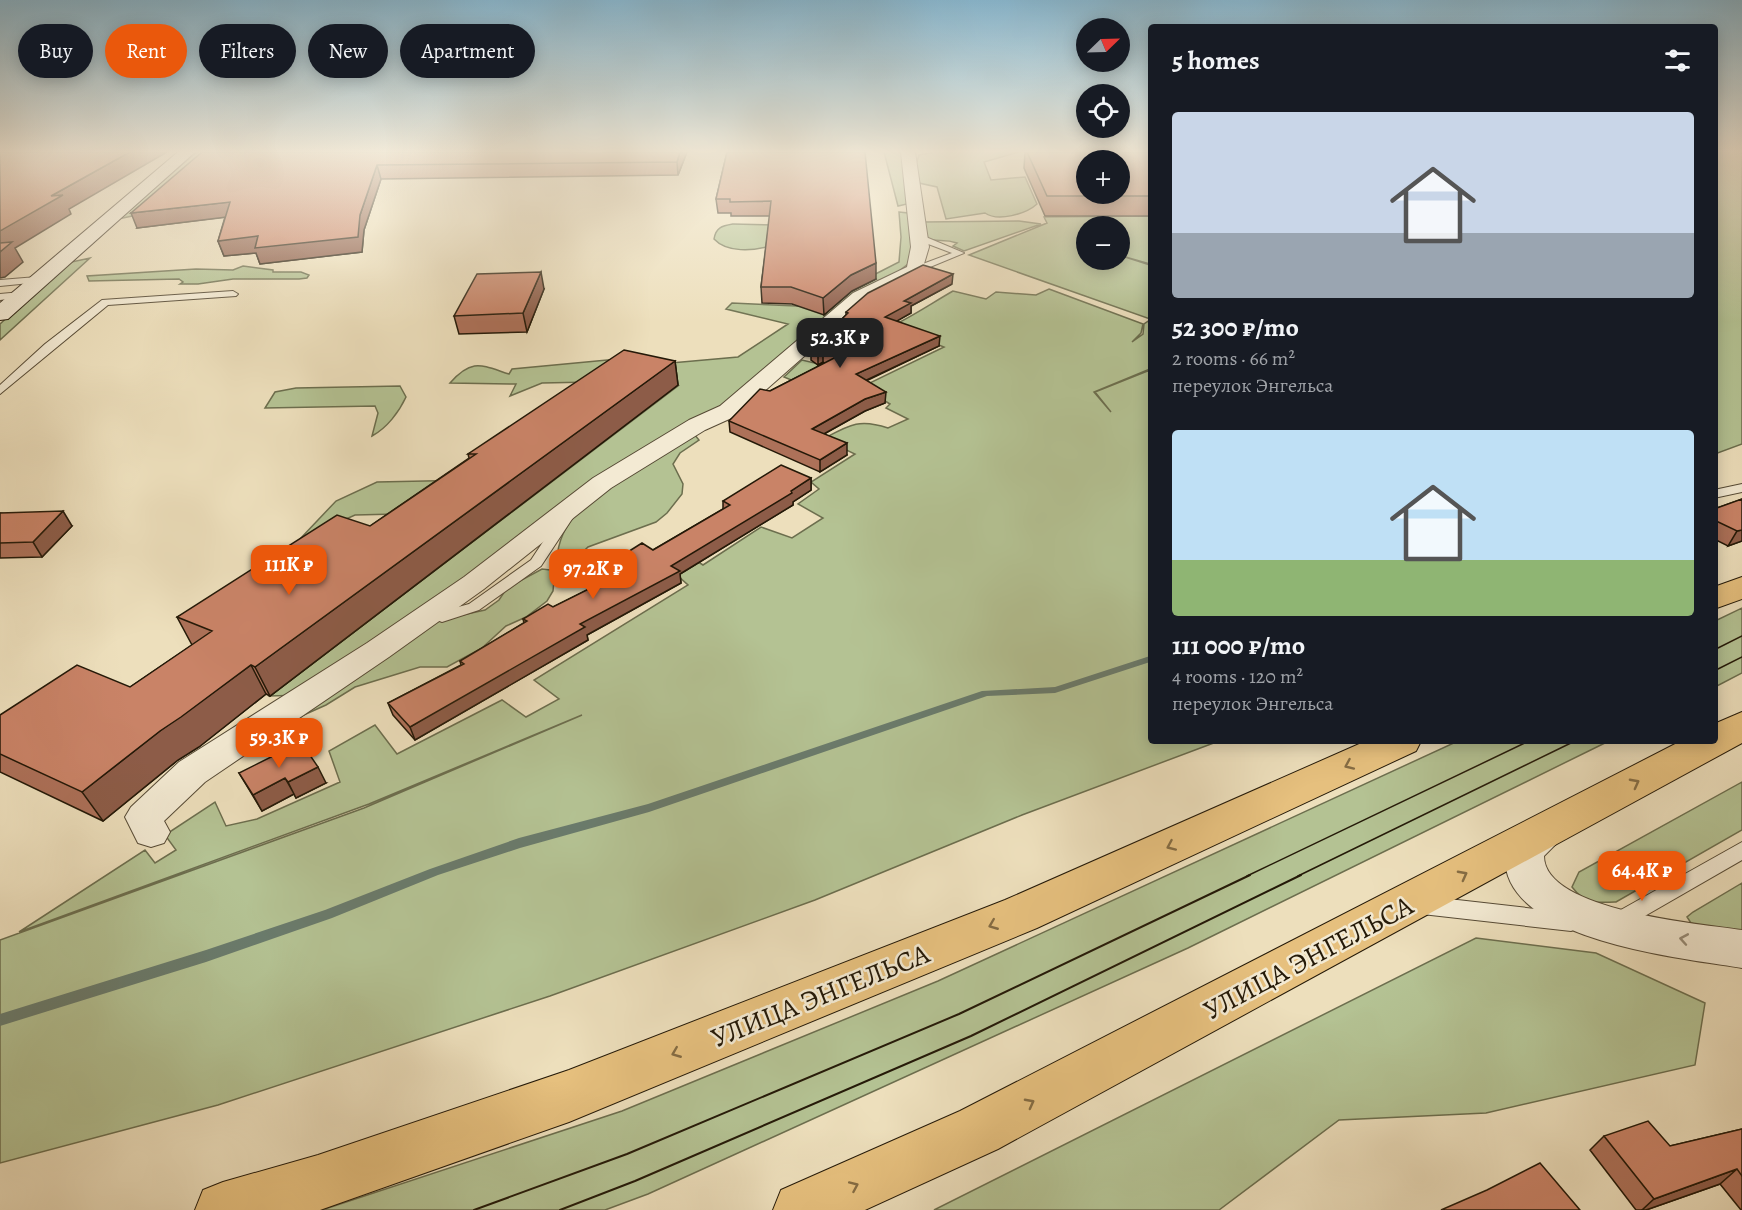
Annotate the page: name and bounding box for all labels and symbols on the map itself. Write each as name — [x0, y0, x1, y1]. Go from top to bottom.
north arrow — [1076, 18, 1130, 72]
pin: 52.3K ₽ — [785, 318, 895, 369]
pin: 111K ₽ — [240, 545, 338, 596]
pin: 97.2K ₽ — [538, 549, 648, 600]
pin: 59.3K ₽ — [224, 718, 334, 769]
one-way arrow — [1344, 758, 1355, 770]
one-way arrow — [1629, 779, 1639, 790]
one-way arrow — [1167, 839, 1178, 851]
pin: 64.4K ₽ — [1587, 851, 1697, 902]
one-way arrow — [1457, 871, 1467, 882]
street label: УЛИЦА ЭНГЕЛЬСА — [1197, 886, 1421, 1029]
one-way arrow — [989, 918, 1000, 930]
one-way arrow — [1680, 933, 1690, 946]
street label: УЛИЦА ЭНГЕЛЬСА — [706, 935, 936, 1057]
one-way arrow — [671, 1046, 682, 1058]
one-way arrow — [1024, 1099, 1035, 1110]
one-way arrow — [848, 1181, 859, 1193]

